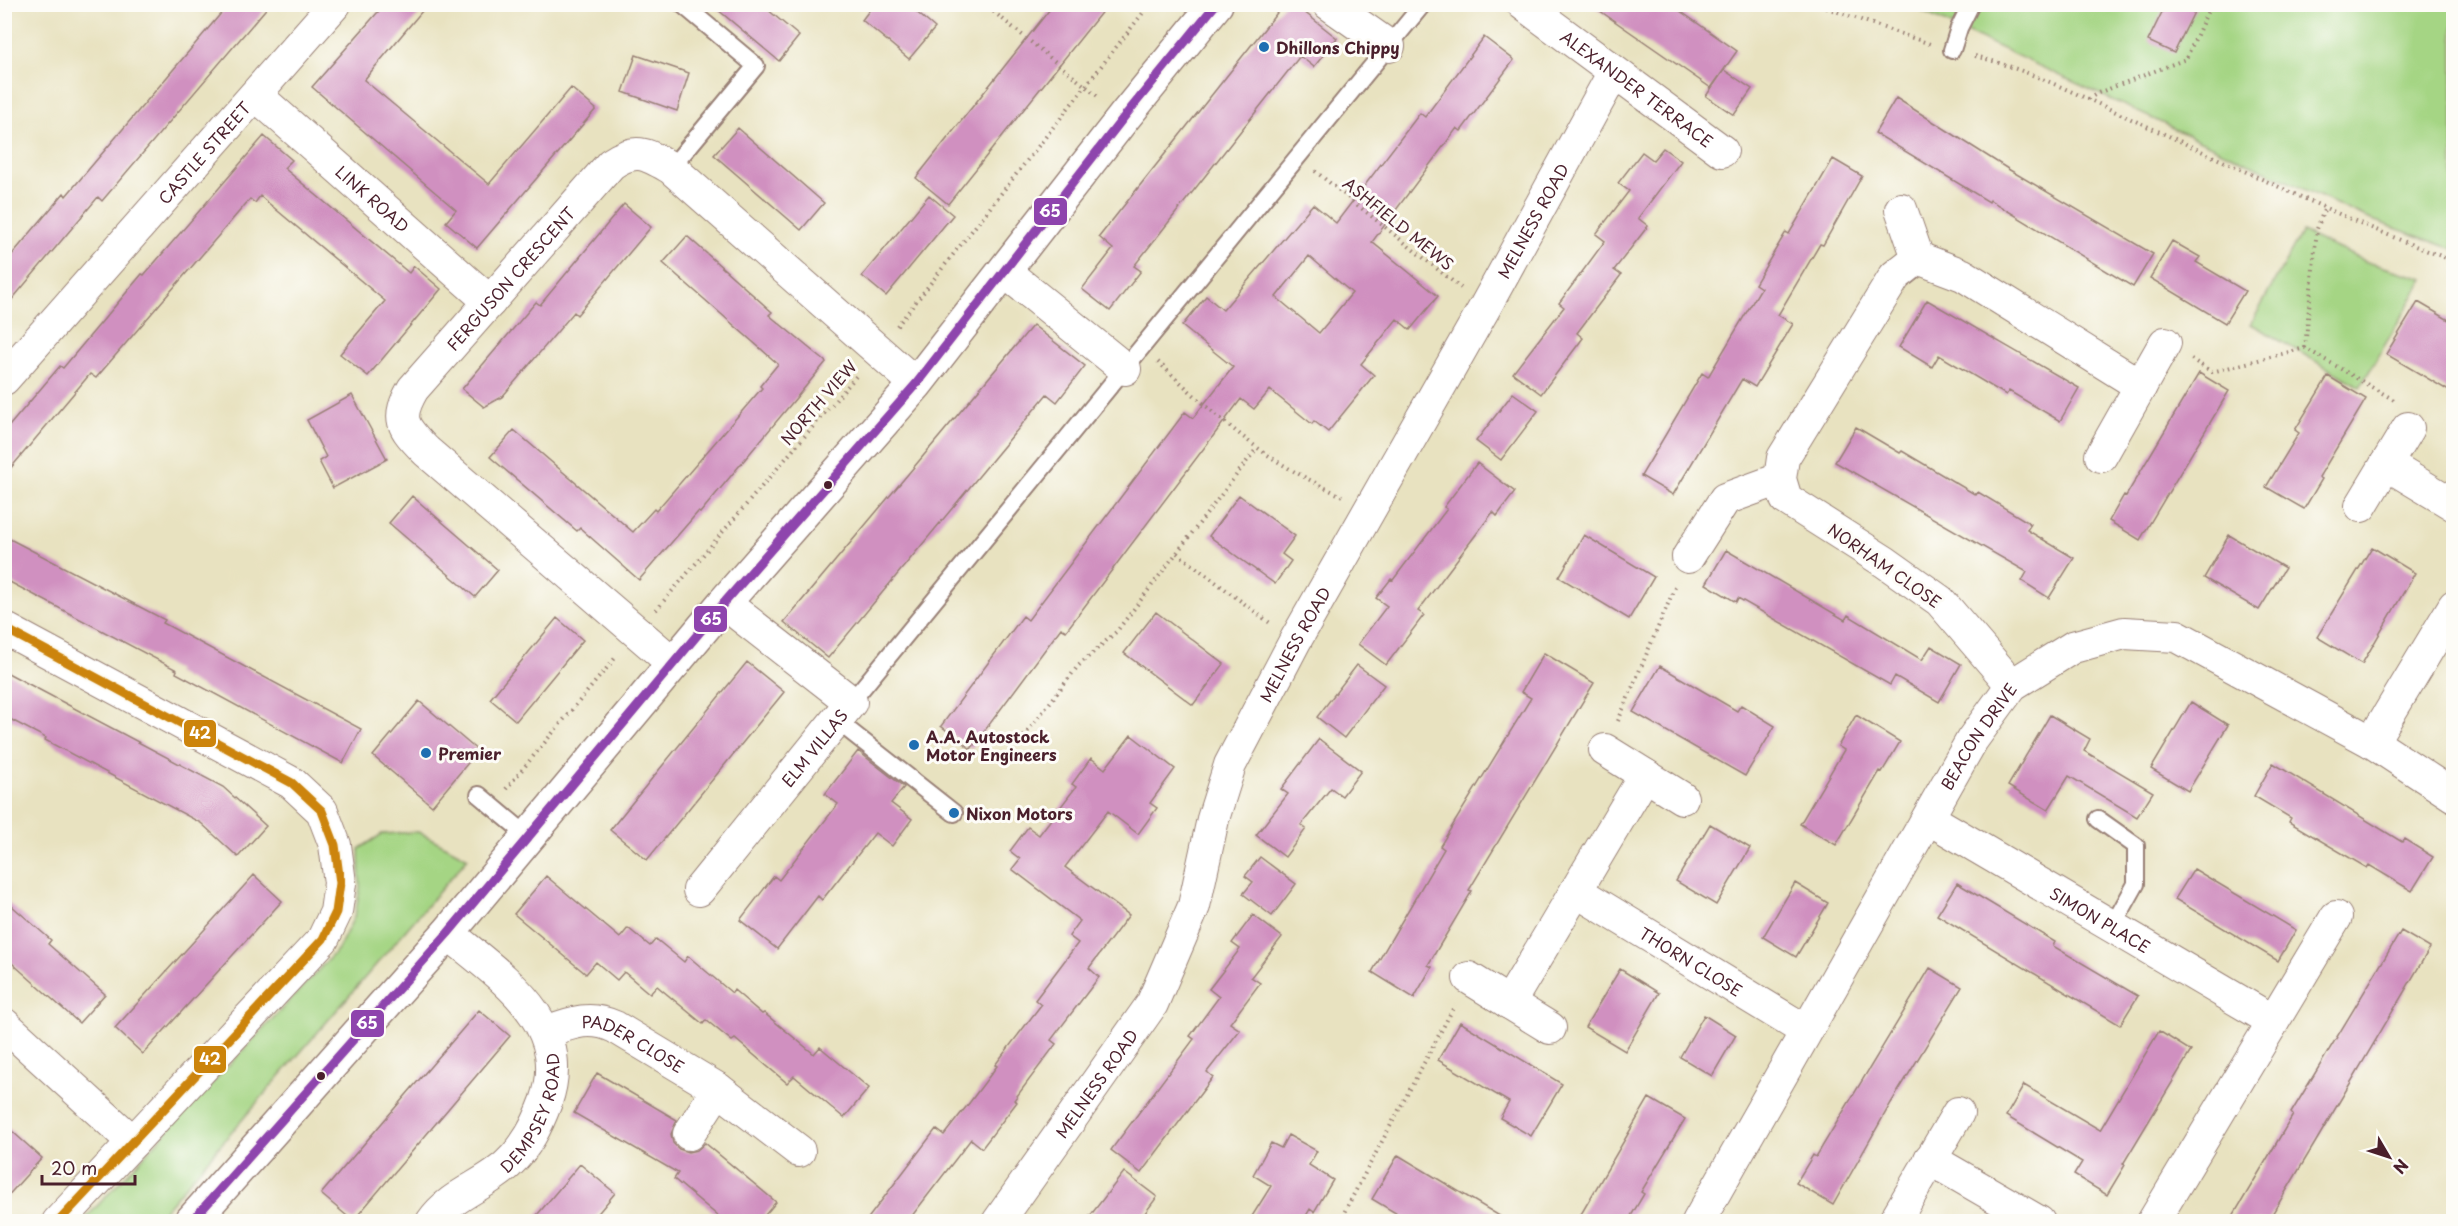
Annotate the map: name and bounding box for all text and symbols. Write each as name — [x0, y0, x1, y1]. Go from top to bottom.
street label: ALEXANDER TERRACE — [1556, 24, 1718, 153]
place label: Dhillons Chippy — [1276, 35, 1400, 59]
marker: Dhillons Chippy — [1257, 40, 1271, 54]
street label: CASTLE STREET — [152, 96, 256, 209]
street label: LINK ROAD — [331, 159, 415, 238]
street label: MELNESS ROAD — [1491, 159, 1574, 283]
street label: ASHFIELD MEWS — [1338, 171, 1460, 275]
line badge: 65 — [1033, 197, 1068, 226]
text: 65 — [1039, 198, 1061, 222]
street label: FERGUSON CRESCENT — [440, 201, 580, 356]
street label: NORTH VIEW — [774, 354, 862, 450]
unlabelled marker — [822, 479, 834, 491]
street label: NORHAM CLOSE — [1823, 517, 1947, 613]
street label: MELNESS ROAD — [1253, 582, 1336, 706]
line badge: 65 — [693, 605, 728, 633]
text: 65 — [700, 606, 722, 630]
street label: BEACON DRIVE — [1934, 678, 2022, 794]
street label: ELM VILLAS — [775, 704, 853, 792]
line badge: 42 — [183, 719, 217, 748]
text: 42 — [189, 720, 211, 744]
place label: A.A. Autostock Motor Engineers — [926, 724, 1057, 766]
marker: A.A. Autostock Motor Engineers — [907, 738, 921, 752]
place label: Premier — [438, 741, 502, 765]
marker: Premier — [419, 746, 433, 760]
place label: Nixon Motors — [966, 801, 1073, 825]
marker: Nixon Motors — [947, 806, 961, 820]
street label: SIMON PLACE — [2046, 881, 2155, 958]
street label: THORN CLOSE — [1635, 921, 1747, 1002]
line badge: 65 — [350, 1009, 385, 1038]
street label: PADER CLOSE — [581, 1009, 689, 1078]
text: 65 — [356, 1010, 378, 1034]
street label: MELNESS ROAD — [1049, 1024, 1143, 1143]
line badge: 42 — [193, 1045, 227, 1074]
text: 42 — [199, 1046, 221, 1070]
street label: DEMPSEY ROAD — [494, 1052, 564, 1178]
unlabelled marker — [315, 1070, 327, 1082]
north arrow — [2359, 1127, 2419, 1187]
scale bar — [42, 1148, 135, 1186]
text: 20 m — [51, 1154, 97, 1181]
text: N — [2388, 1155, 2415, 1180]

